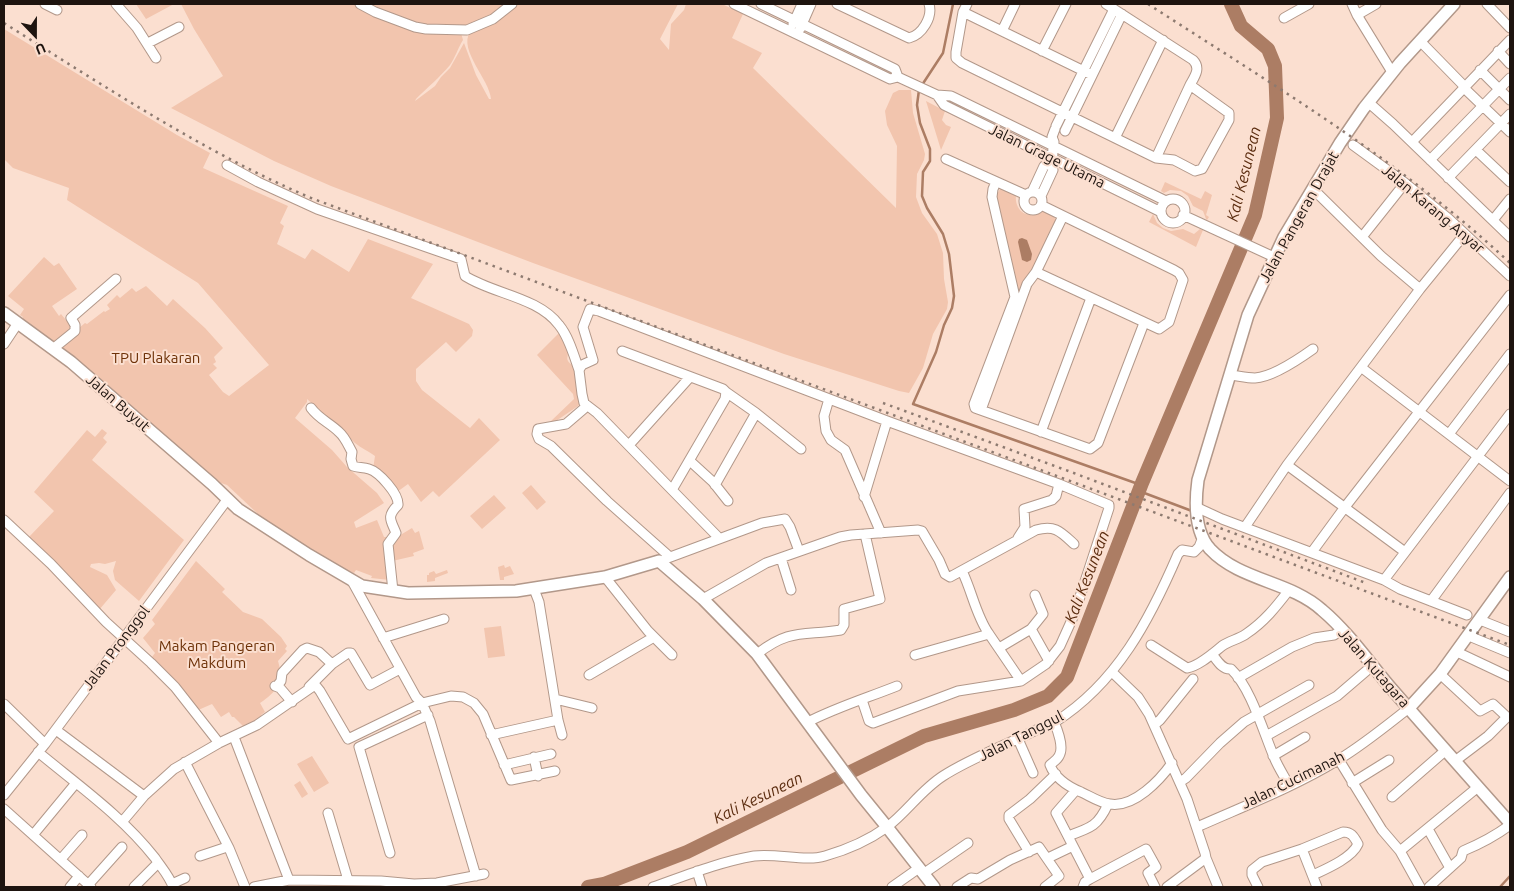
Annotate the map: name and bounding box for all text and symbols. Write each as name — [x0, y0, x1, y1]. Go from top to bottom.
north arrow — [10, 10, 60, 60]
text: U — [33, 40, 48, 58]
street label: Jalan Grage Utama — [986, 120, 1108, 192]
water label: Kali Kesunean — [1223, 124, 1265, 224]
street label: Jalan Pangeran Drajat — [1255, 148, 1343, 286]
street label: Jalan Karang Anyar — [1378, 161, 1488, 257]
park label: TPU Plakaran — [112, 349, 200, 367]
street label: Jalan Buyut — [82, 370, 154, 436]
water label: Kali Kesunean — [1061, 528, 1113, 626]
street label: Jalan Pronggol — [79, 602, 153, 694]
street label: Jalan Kutagara — [1335, 624, 1413, 712]
park label: Makam Pangeran Makdum — [159, 637, 275, 672]
street label: Jalan Tanggul — [976, 707, 1066, 765]
street label: Jalan Cucimanah — [1238, 747, 1348, 813]
water label: Kali Kesunean — [710, 768, 806, 828]

